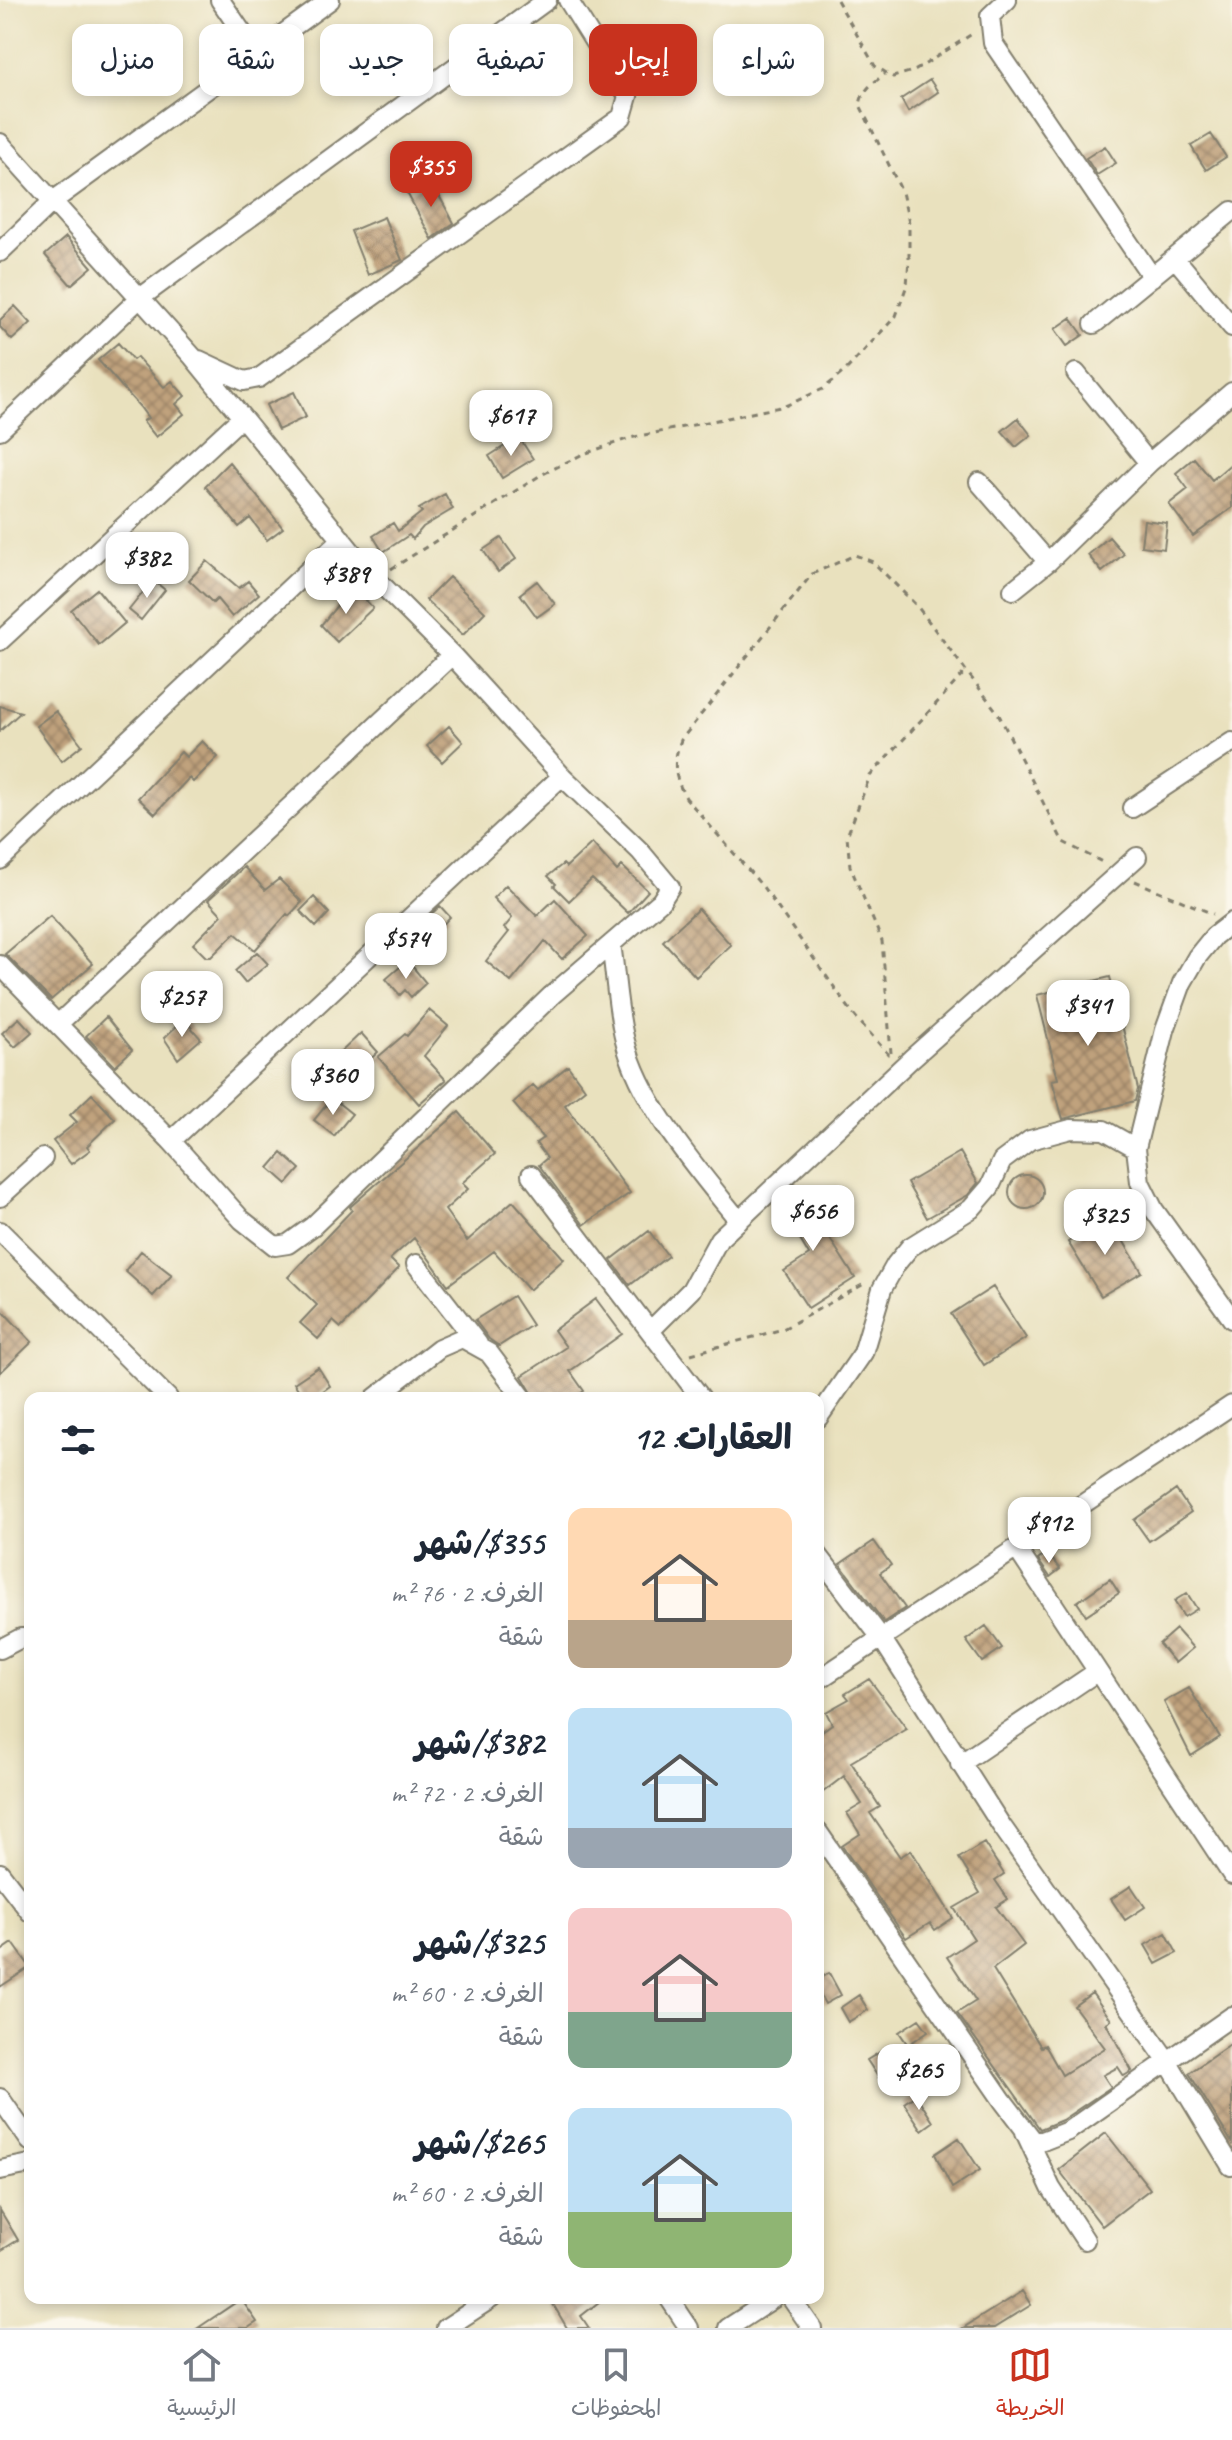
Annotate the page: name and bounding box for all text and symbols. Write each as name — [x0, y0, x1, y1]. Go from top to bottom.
chip: منزل — [72, 24, 183, 96]
chip: شقة — [199, 24, 304, 96]
chip: جديد — [320, 24, 433, 96]
chip: تصفية — [449, 24, 573, 96]
chip: إيجار — [589, 24, 697, 96]
chip: شراء — [713, 24, 824, 96]
pin: $355 — [384, 141, 478, 209]
text: $355 — [408, 150, 454, 183]
pin: $617 — [464, 390, 558, 458]
text: $617 — [487, 399, 535, 432]
pin: $382 — [100, 532, 194, 600]
text: $382 — [124, 541, 170, 574]
pin: $389 — [299, 548, 393, 616]
text: $389 — [323, 557, 369, 590]
pin: $574 — [359, 913, 453, 981]
text: $574 — [383, 922, 429, 955]
pin: $257 — [135, 971, 229, 1039]
text: $257 — [159, 980, 205, 1013]
pin: $341 — [1041, 980, 1135, 1048]
text: $341 — [1065, 989, 1111, 1022]
pin: $360 — [286, 1049, 380, 1117]
text: $360 — [309, 1058, 357, 1091]
pin: $656 — [766, 1185, 860, 1253]
pin: $325 — [1058, 1189, 1152, 1257]
text: $656 — [789, 1194, 837, 1227]
text: $325 — [1082, 1198, 1128, 1231]
text: العقارات: 12 — [633, 1416, 792, 1459]
icon: filters — [56, 1418, 100, 1462]
pin: $912 — [1002, 1497, 1096, 1565]
text: $912 — [1026, 1506, 1072, 1539]
text: $355/شهر — [416, 1521, 544, 1564]
icon: home — [632, 1540, 728, 1636]
text: الغرف: 2 · 76 m² — [391, 1577, 544, 1610]
text: شقة — [499, 1620, 544, 1653]
text: $382/شهر — [415, 1721, 544, 1764]
icon: home — [632, 1740, 728, 1836]
text: الغرف: 2 · 72 m² — [391, 1777, 544, 1810]
text: شقة — [499, 1820, 544, 1853]
text: $325/شهر — [416, 1921, 544, 1964]
icon: home — [632, 1940, 728, 2036]
text: الغرف: 2 · 60 m² — [391, 1977, 544, 2010]
text: شقة — [499, 2020, 544, 2053]
pin: $265 — [872, 2044, 966, 2112]
text: $265 — [896, 2053, 942, 2086]
text: $265/شهر — [415, 2121, 544, 2164]
icon: home — [632, 2140, 728, 2236]
text: الغرف: 2 · 60 m² — [391, 2177, 544, 2210]
text: شقة — [499, 2220, 544, 2253]
tab: الرئيسية — [167, 2343, 236, 2427]
tab: المحفوظات — [571, 2343, 662, 2427]
tab: الخريطة — [996, 2343, 1065, 2427]

